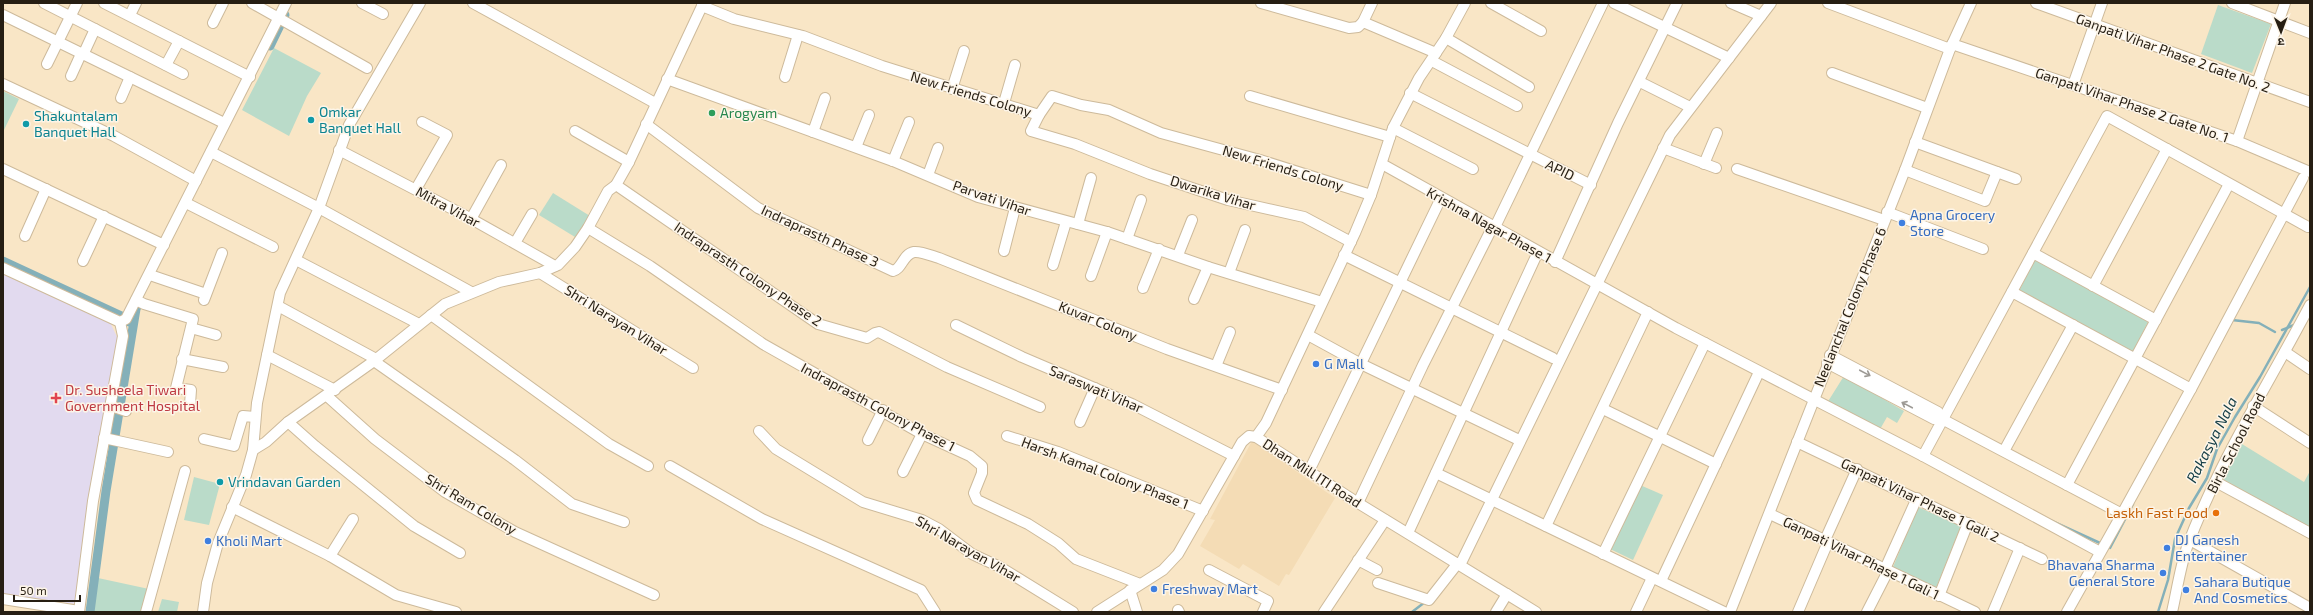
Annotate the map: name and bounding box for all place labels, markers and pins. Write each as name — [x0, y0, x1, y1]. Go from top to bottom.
place label: Omkar Banquet Hall — [319, 103, 402, 136]
place label: Arogyam — [720, 104, 777, 121]
place label: Shakuntalam Banquet Hall — [34, 107, 118, 140]
marker: Arogyam — [707, 108, 717, 118]
marker: Omkar Banquet Hall — [306, 115, 316, 125]
marker: Shakuntalam Banquet Hall — [21, 119, 31, 129]
place label: Apna Grocery Store — [1910, 206, 1996, 239]
marker: Apna Grocery Store — [1897, 218, 1907, 228]
place label: G Mall — [1324, 355, 1365, 372]
marker: G Mall — [1311, 359, 1321, 369]
place label: Dr. Susheela Tiwari Government Hospital — [65, 381, 201, 414]
marker: Dr. Susheela Tiwari Government Hospital — [50, 392, 62, 404]
place label: Vrindavan Garden — [228, 473, 341, 490]
marker: Vrindavan Garden — [215, 477, 225, 487]
place label: Laskh Fast Food — [2106, 504, 2208, 521]
marker: Laskh Fast Food — [2211, 508, 2221, 518]
place label: DJ Ganesh Entertainer — [2175, 531, 2248, 564]
place label: Kholi Mart — [216, 532, 282, 549]
marker: Kholi Mart — [203, 536, 213, 546]
marker: DJ Ganesh Entertainer — [2162, 543, 2172, 553]
place label: Bhavana Sharma General Store — [2047, 556, 2155, 589]
marker: Bhavana Sharma General Store — [2158, 568, 2168, 578]
place label: Sahara Butique And Cosmetics — [2194, 573, 2291, 606]
place label: Freshway Mart — [1162, 580, 1258, 597]
marker: Freshway Mart — [1149, 584, 1159, 594]
marker: Sahara Butique And Cosmetics — [2181, 585, 2191, 595]

